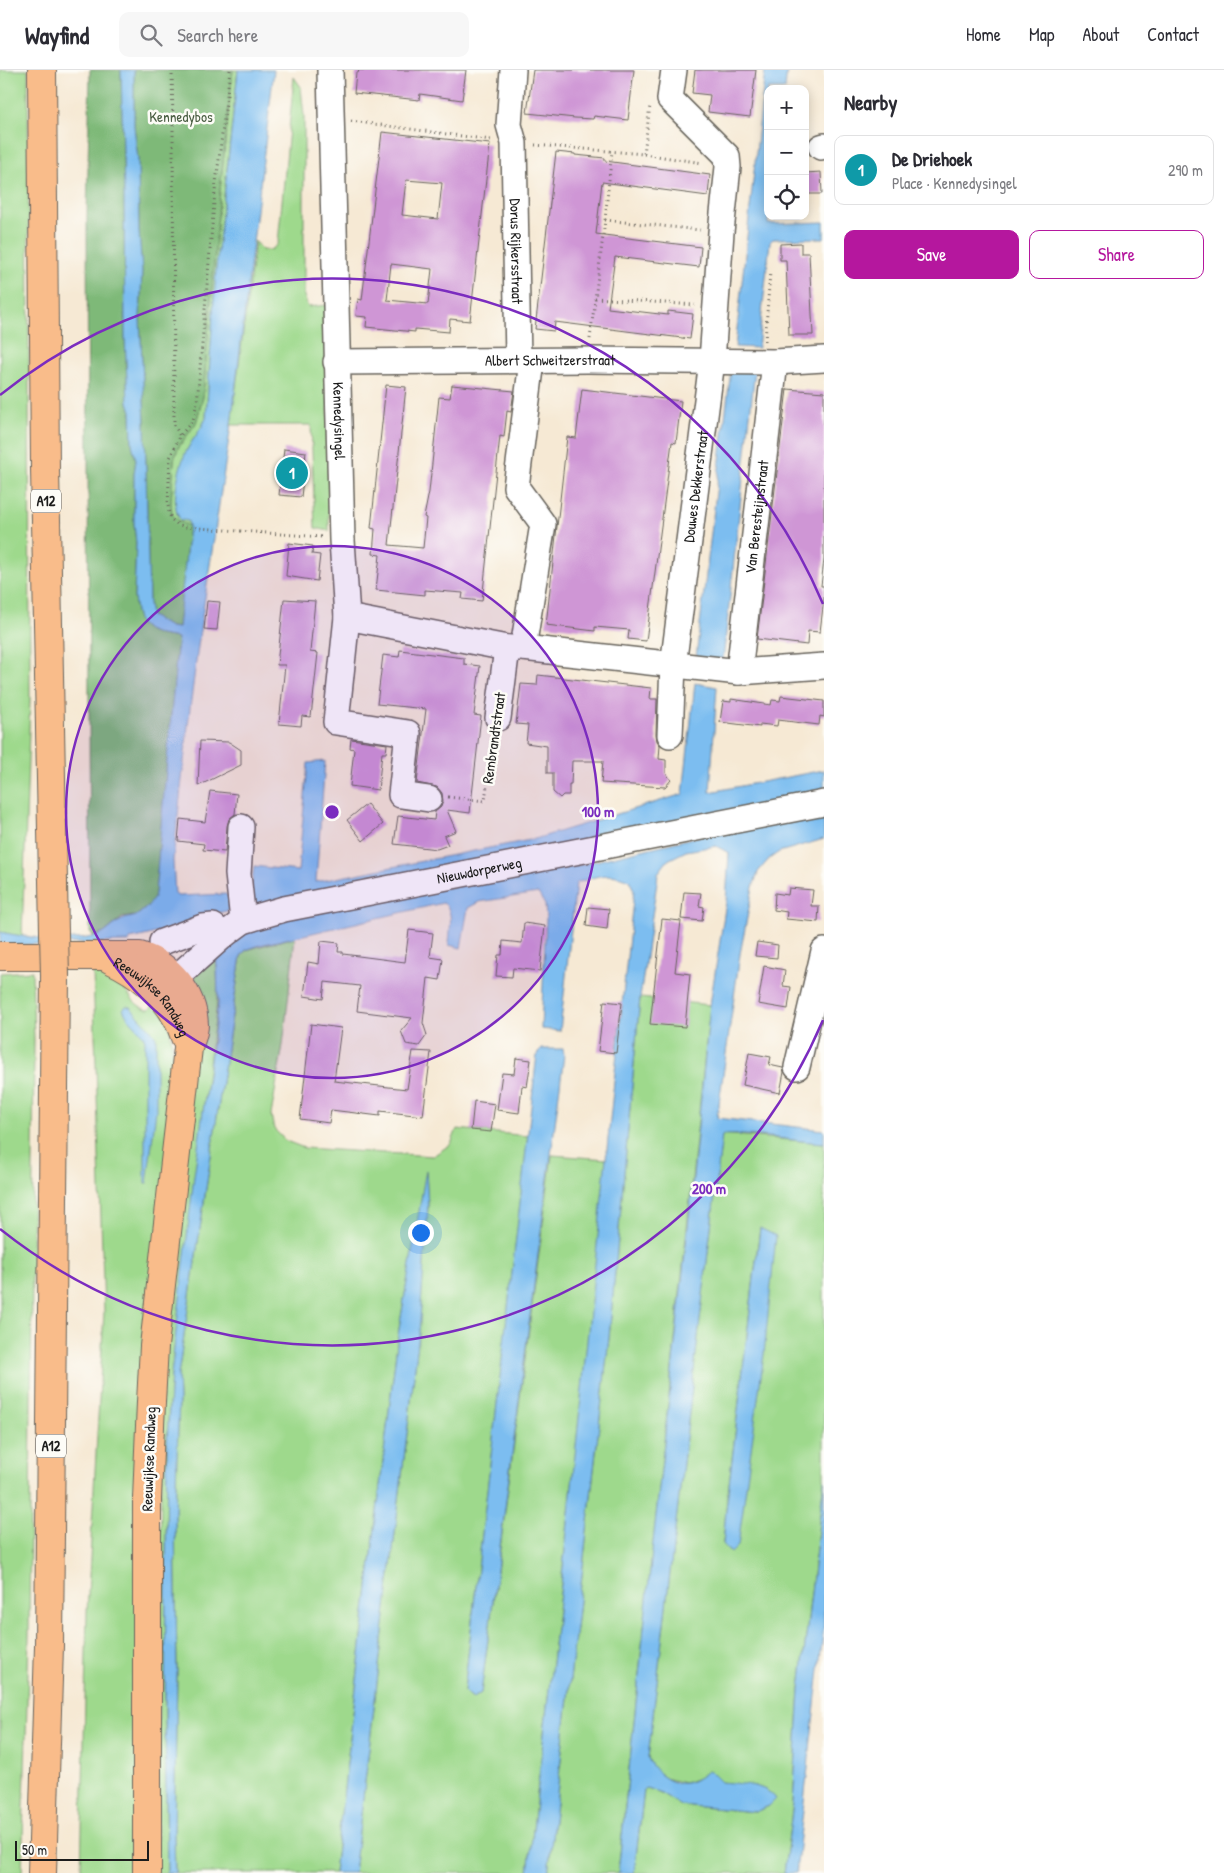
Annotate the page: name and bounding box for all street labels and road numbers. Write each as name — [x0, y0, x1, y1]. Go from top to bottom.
street label: Dorus Rijkersstraat — [505, 198, 528, 305]
street label: Albert Schweitzerstraat — [485, 349, 616, 371]
street label: Kennedysingel — [328, 382, 351, 460]
street label: Douwes Dekkerstraat — [678, 429, 713, 544]
street label: Van Beresteijnstraat — [739, 458, 774, 575]
road number: A12 — [31, 490, 61, 512]
street label: Rembrandtstraat — [477, 690, 510, 785]
street label: Nieuwdorperweg — [435, 852, 524, 889]
street label: Reeuwijkse Randweg — [110, 952, 195, 1040]
street label: Reeuwijkse Randweg — [136, 1406, 161, 1512]
road number: A12 — [36, 1434, 66, 1458]

